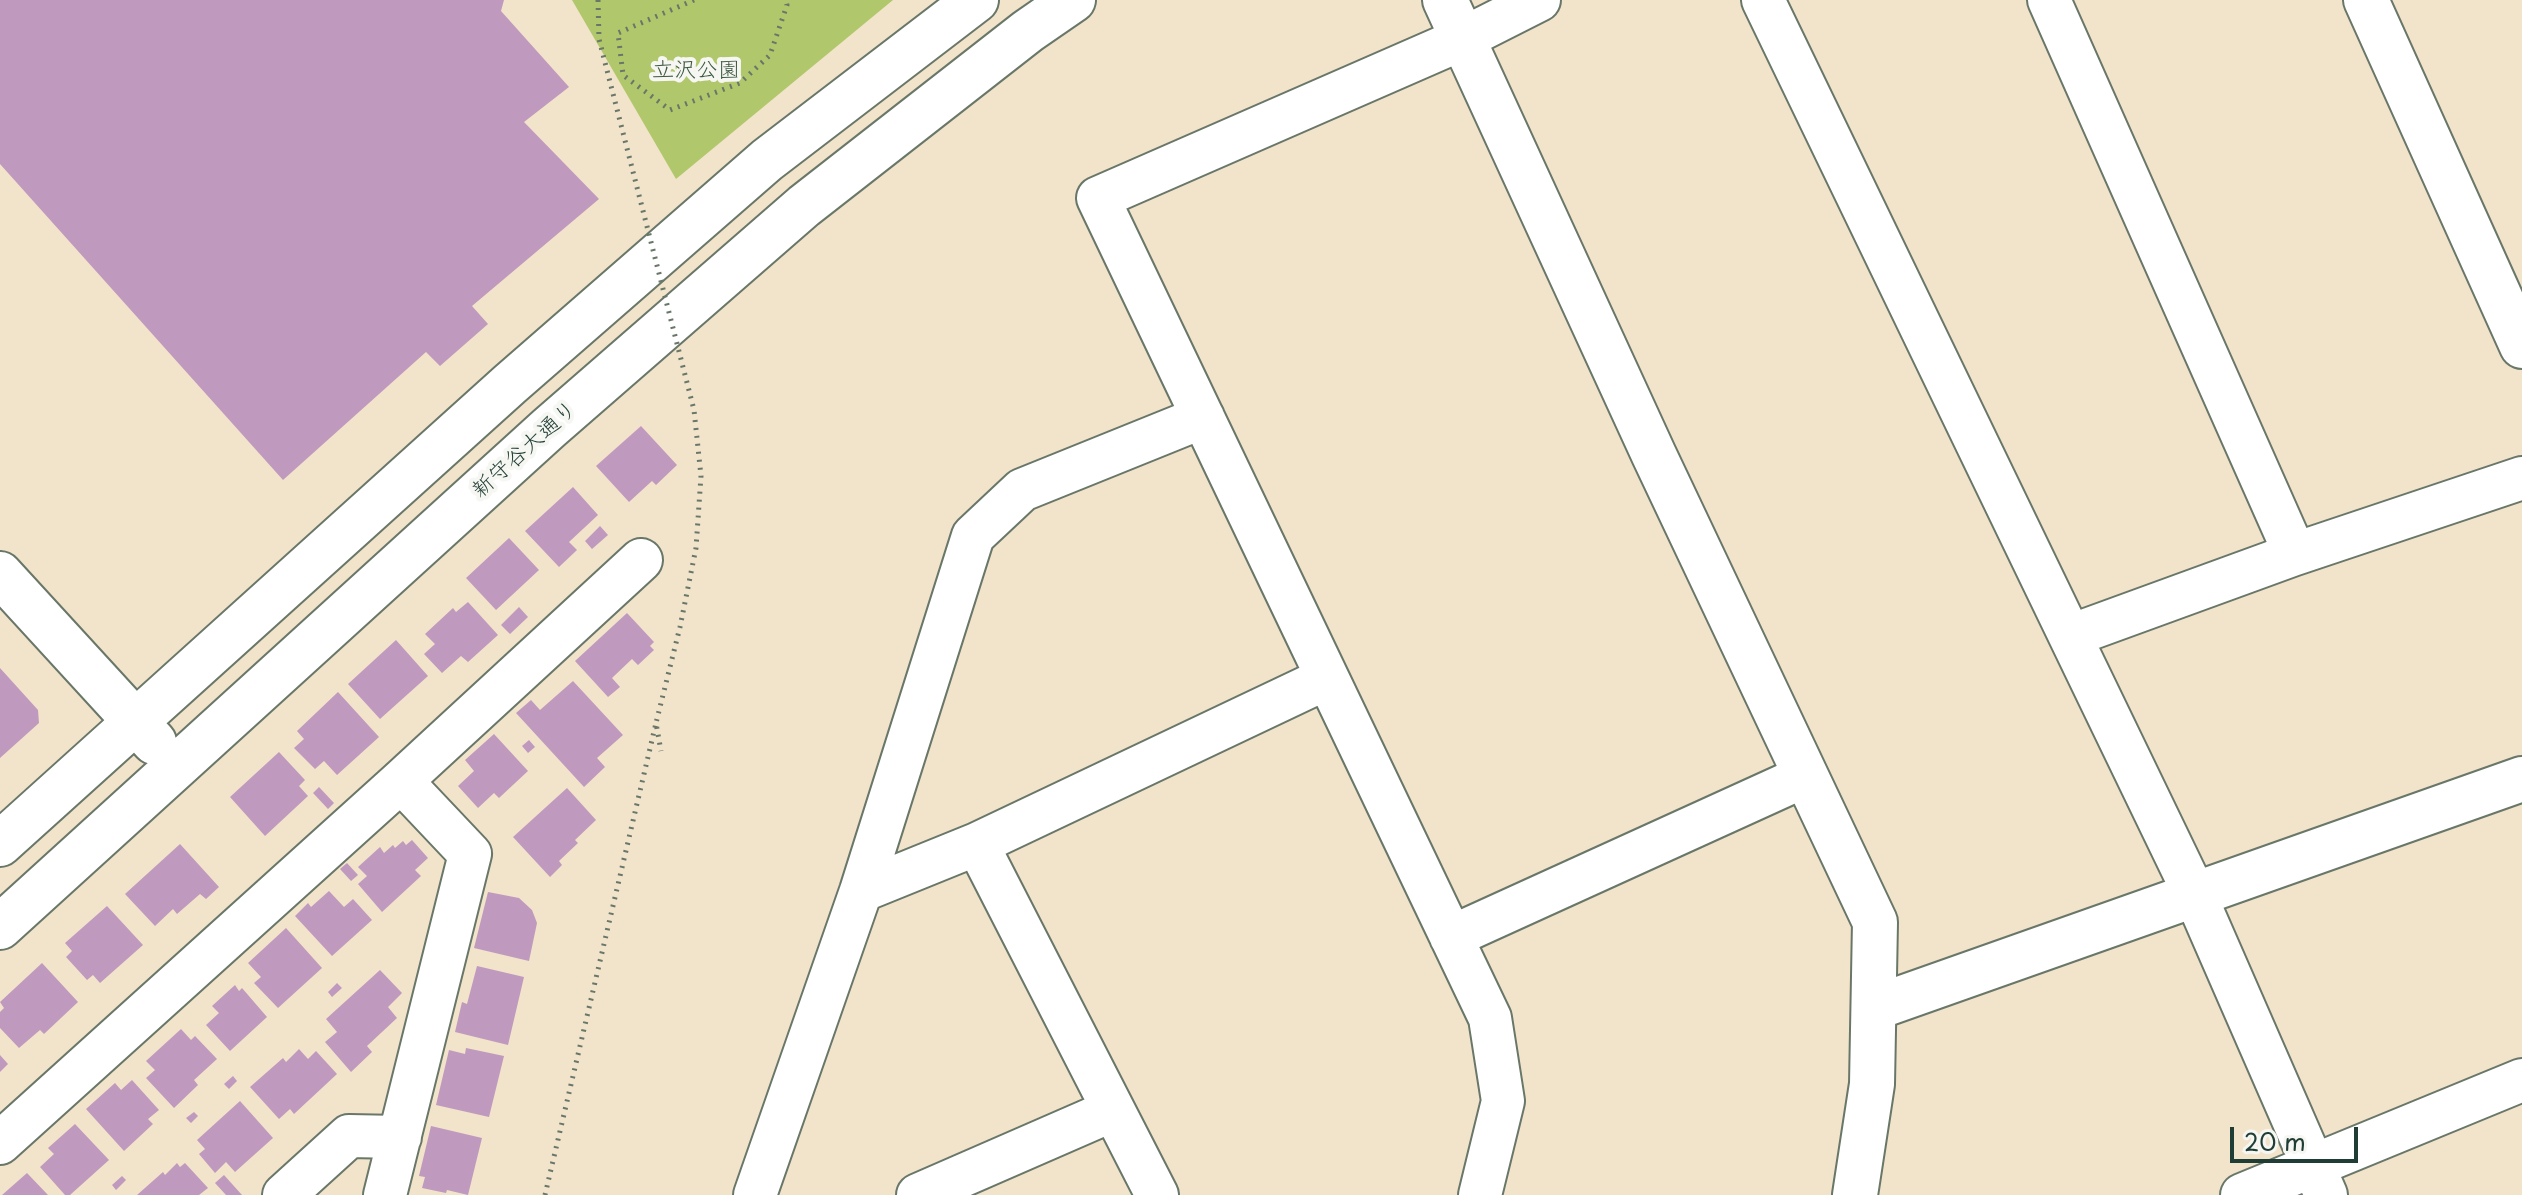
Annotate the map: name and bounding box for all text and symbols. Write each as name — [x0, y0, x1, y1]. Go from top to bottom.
park label: 立沢公園 — [652, 58, 740, 84]
street label: 新守谷大通り — [467, 396, 583, 504]
scale bar — [2234, 1111, 2362, 1161]
text: 20 m — [2244, 1123, 2306, 1159]

